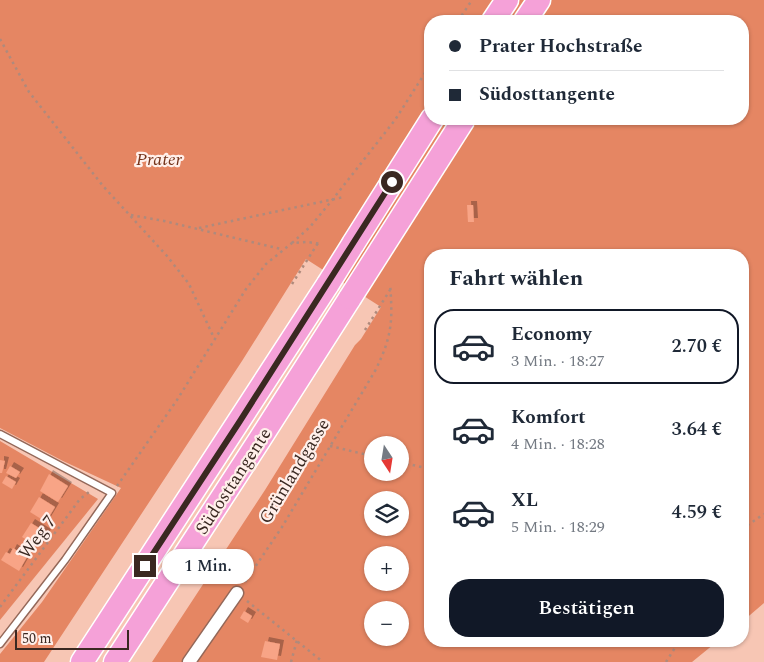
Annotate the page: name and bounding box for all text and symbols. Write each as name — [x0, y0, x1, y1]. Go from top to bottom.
text: Prater Hochstraße — [479, 32, 642, 61]
text: Südosttangente — [479, 80, 615, 109]
park label: Prater — [136, 146, 183, 173]
route start — [381, 171, 403, 193]
text: Fahrt wählen — [449, 262, 583, 295]
text: Economy — [511, 320, 592, 349]
icon: car — [451, 324, 496, 369]
text: 2.70 € — [672, 332, 722, 361]
text: 3 Min. · 18:27 — [511, 349, 605, 373]
text: Komfort — [511, 403, 586, 432]
icon: car — [451, 407, 496, 452]
street label: Grünlandgasse — [252, 413, 337, 529]
text: 3.64 € — [672, 415, 722, 444]
street label: Südosttangente — [189, 422, 278, 540]
text: 4 Min. · 18:28 — [511, 432, 605, 456]
north arrow — [364, 436, 409, 481]
map controls — [364, 436, 409, 646]
text: XL — [511, 486, 538, 515]
icon: car — [451, 490, 496, 535]
button: layers — [364, 491, 409, 536]
text: 4.59 € — [672, 498, 722, 527]
street label: Weg 7 — [12, 509, 63, 565]
text: 5 Min. · 18:29 — [511, 515, 605, 539]
button: + — [364, 546, 409, 591]
callout: 1 Min. — [162, 548, 255, 584]
text: 1 Min. — [184, 554, 232, 578]
route end — [134, 555, 156, 577]
button: Bestätigen — [449, 579, 724, 637]
button: − — [364, 601, 409, 646]
scale bar — [15, 627, 129, 650]
text: 50 m — [22, 628, 52, 649]

